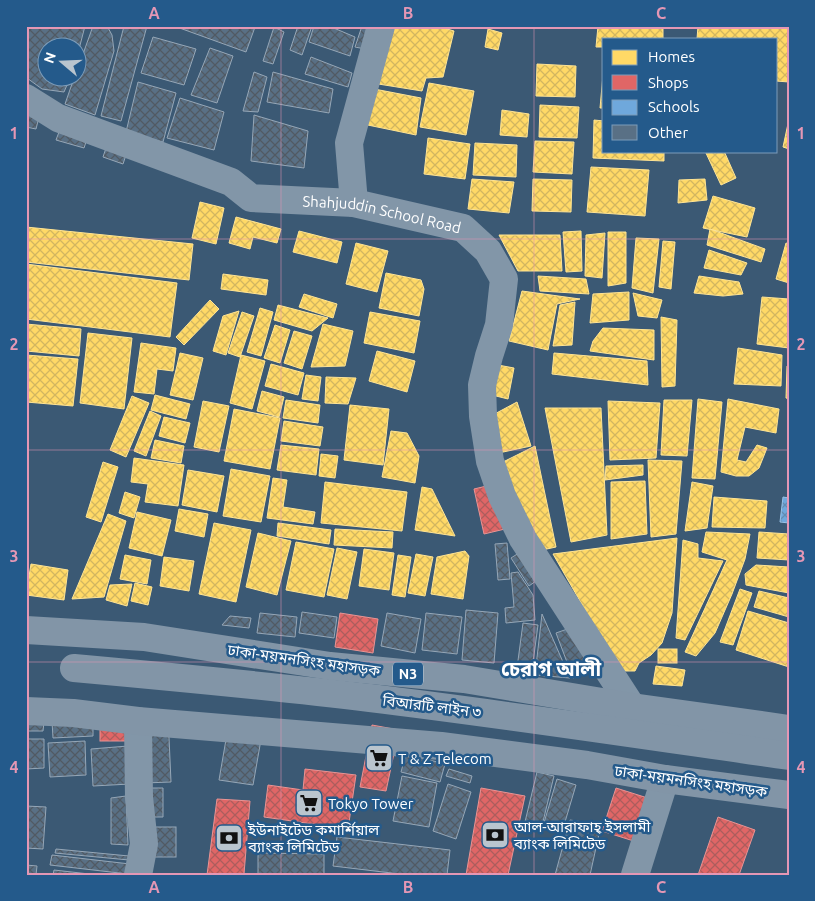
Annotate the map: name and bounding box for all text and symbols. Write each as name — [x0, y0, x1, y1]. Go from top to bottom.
text: A — [148, 4, 160, 22]
text: B — [403, 4, 413, 22]
text: C — [656, 4, 666, 22]
north arrow — [38, 38, 88, 88]
legend — [602, 38, 778, 152]
text: Homes — [648, 48, 695, 65]
text: N — [40, 50, 59, 65]
text: Shops — [648, 74, 689, 91]
text: Schools — [648, 98, 699, 115]
text: 1 — [9, 124, 19, 142]
text: Other — [648, 124, 688, 141]
text: 1 — [796, 124, 806, 142]
street label: Shahjuddin School Road — [302, 192, 463, 236]
text: 2 — [9, 335, 19, 353]
text: 2 — [796, 335, 806, 353]
text: 3 — [9, 547, 19, 565]
text: 3 — [796, 547, 806, 565]
street label: ঢাকা-ময়মনসিংহ মহাসড়ক — [226, 641, 382, 679]
district label: চেরাগ আলী — [501, 657, 601, 680]
road number: N3 — [393, 662, 423, 686]
street label: বিআরটি লাইন ৩ — [381, 691, 482, 720]
supermarket icon: T & Z Telecom — [364, 743, 394, 773]
place label: T & Z Telecom — [398, 750, 492, 767]
text: 4 — [9, 758, 19, 776]
text: 4 — [796, 758, 806, 776]
street label: ঢাকা-ময়মনসিংহ মহাসড়ক — [613, 762, 769, 800]
supermarket icon: Tokyo Tower — [294, 788, 324, 818]
place label: Tokyo Tower — [328, 795, 414, 812]
place label: আল-আরাফাহ্ ইসলামী ব্যাংক লিমিটেড — [513, 818, 651, 852]
bank icon: আল-আরাফাহ্ ইসলামী ব্যাংক লিমিটেড — [480, 820, 510, 850]
place label: ইউনাইটেড কমার্শিয়াল ব্যাংক লিমিটেড — [247, 821, 380, 855]
bank icon: ইউনাইটেড কমার্শিয়াল ব্যাংক লিমিটেড — [214, 823, 244, 853]
text: A — [148, 878, 160, 896]
text: B — [403, 878, 413, 896]
text: C — [656, 878, 666, 896]

